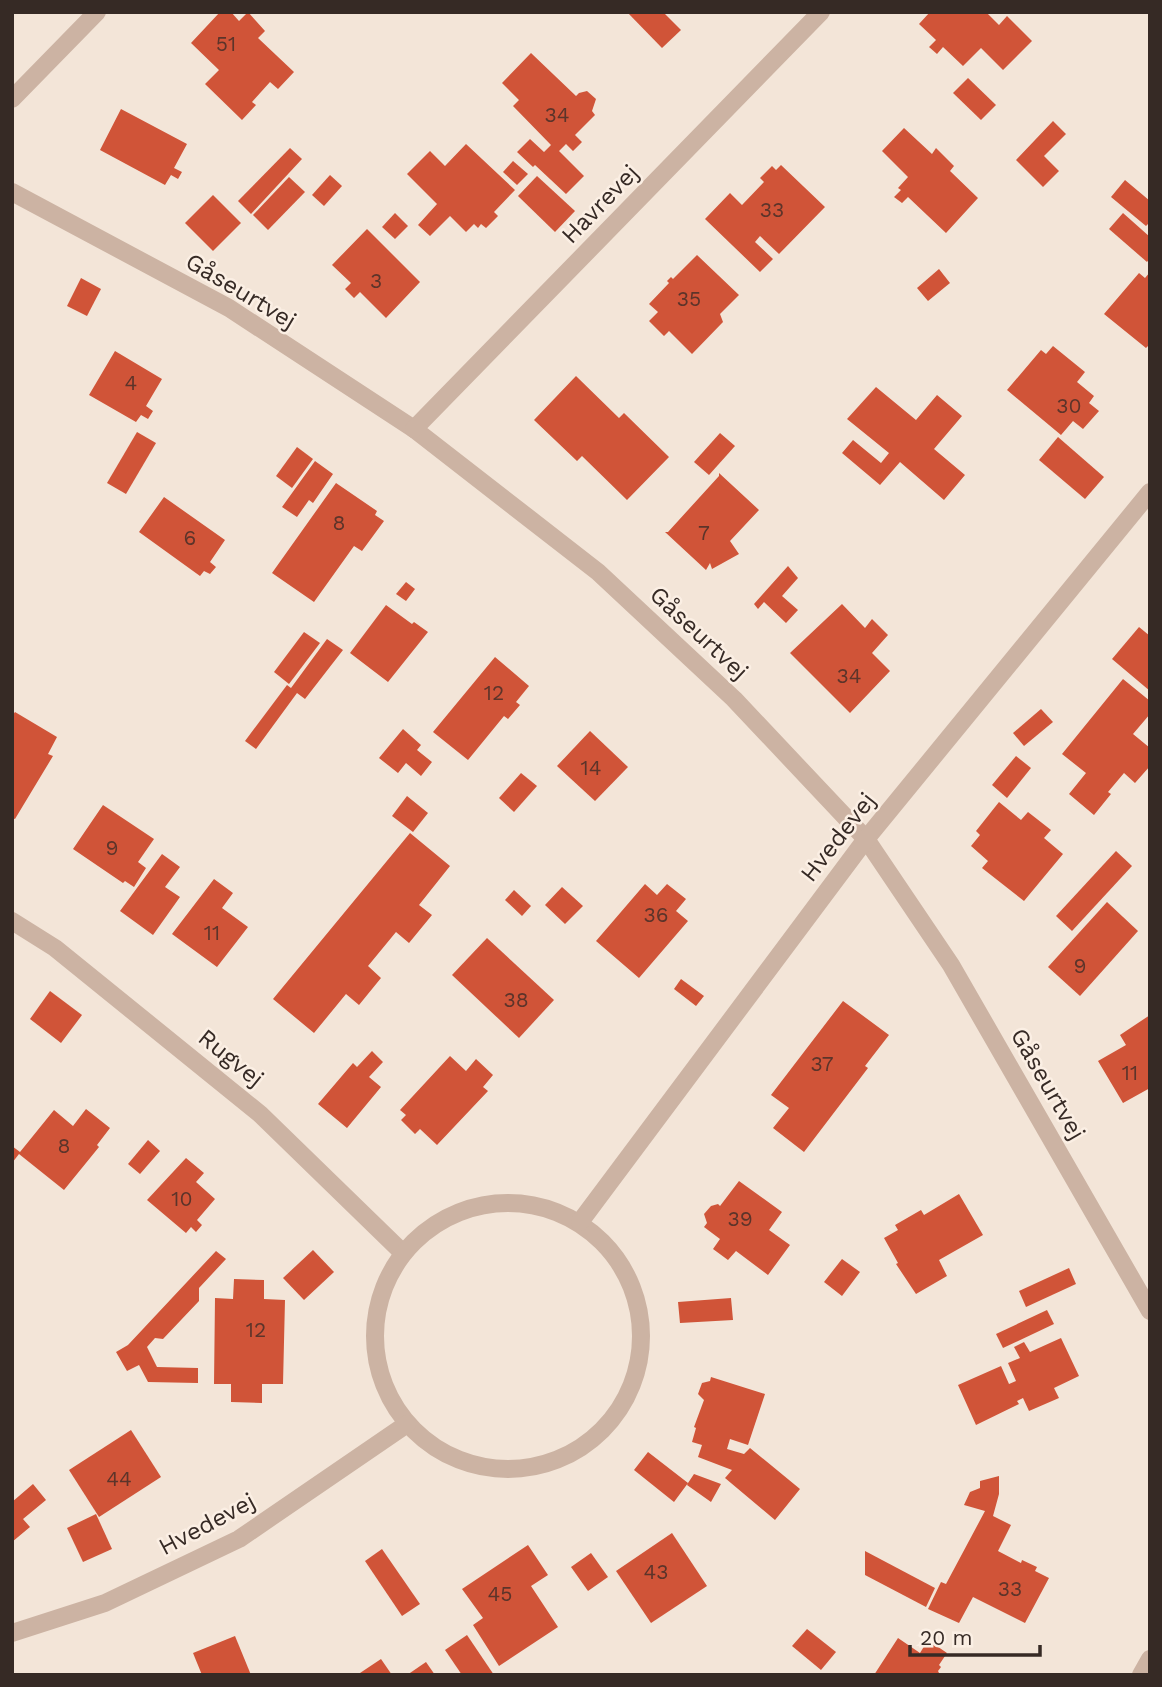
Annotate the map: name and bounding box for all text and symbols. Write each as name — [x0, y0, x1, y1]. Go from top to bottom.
house number: 51 — [216, 31, 236, 56]
house number: 34 — [544, 102, 570, 127]
street label: Havrevej — [556, 159, 644, 249]
house number: 33 — [760, 197, 784, 222]
street label: Gåseurtvej — [181, 247, 301, 335]
house number: 3 — [370, 268, 382, 293]
house number: 35 — [677, 286, 701, 311]
house number: 4 — [125, 370, 137, 395]
house number: 30 — [1056, 393, 1082, 418]
house number: 8 — [333, 510, 345, 535]
house number: 7 — [698, 520, 710, 545]
house number: 6 — [184, 525, 196, 550]
street label: Gåseurtvej — [644, 580, 754, 686]
house number: 34 — [836, 663, 862, 688]
house number: 12 — [484, 680, 504, 705]
house number: 14 — [580, 755, 602, 780]
street label: Hvedevej — [795, 787, 881, 887]
house number: 9 — [106, 835, 118, 860]
house number: 36 — [643, 902, 669, 927]
house number: 11 — [204, 920, 220, 945]
house number: 9 — [1074, 953, 1086, 978]
house number: 38 — [503, 987, 529, 1012]
street label: Rugvej — [193, 1023, 269, 1093]
street label: Gåseurtvej — [1005, 1023, 1091, 1145]
house number: 37 — [810, 1051, 834, 1076]
house number: 11 — [1122, 1060, 1138, 1085]
house number: 8 — [58, 1133, 70, 1158]
house number: 10 — [171, 1186, 193, 1211]
house number: 39 — [727, 1206, 753, 1231]
house number: 12 — [246, 1317, 266, 1342]
house number: 44 — [106, 1466, 132, 1491]
street label: Hvedevej — [154, 1487, 260, 1561]
house number: 43 — [643, 1559, 669, 1584]
house number: 33 — [998, 1576, 1022, 1601]
house number: 45 — [487, 1581, 513, 1606]
scale bar — [910, 1614, 1040, 1658]
text: 20 m — [920, 1625, 972, 1650]

